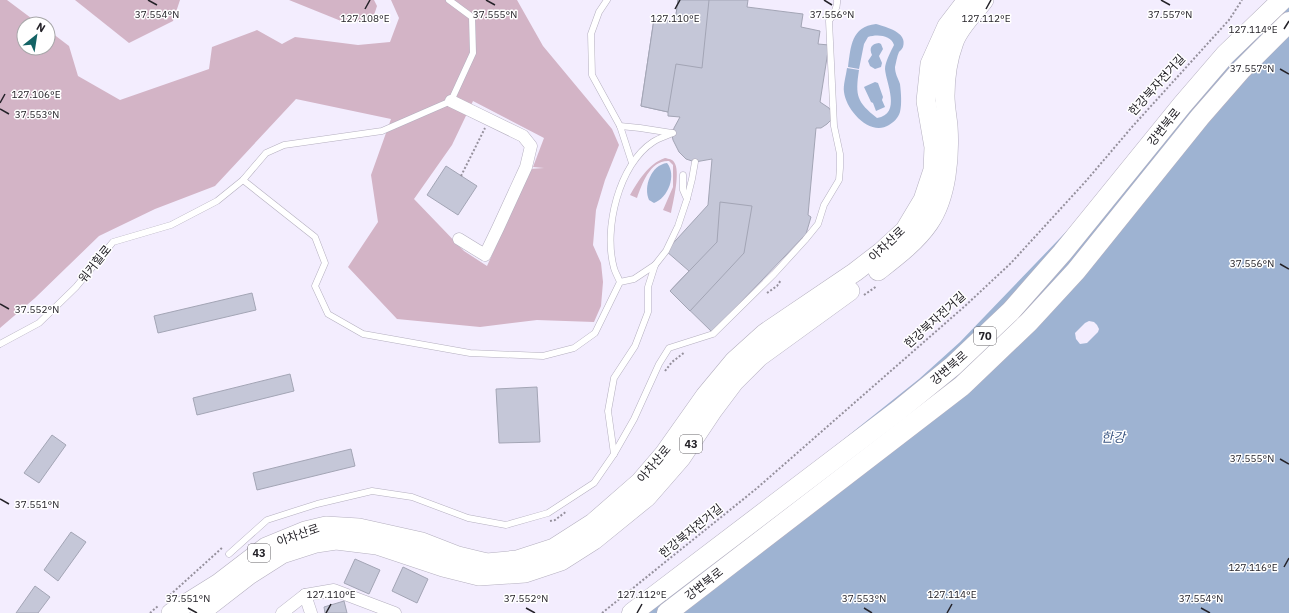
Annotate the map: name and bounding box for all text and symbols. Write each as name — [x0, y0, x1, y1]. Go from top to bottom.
text: 37.554°N — [135, 8, 179, 21]
text: 37.555°N — [473, 8, 517, 21]
text: 37.556°N — [810, 8, 854, 21]
text: 37.557°N — [1148, 8, 1192, 21]
text: 127.108°E — [340, 12, 390, 25]
text: 127.110°E — [650, 12, 700, 25]
text: 127.112°E — [961, 12, 1011, 25]
north arrow — [16, 16, 56, 56]
text: N — [34, 19, 48, 35]
text: 127.114°E — [1228, 23, 1278, 36]
street label: 한강북자전거길 — [1125, 51, 1188, 118]
text: 37.557°N — [1230, 62, 1274, 75]
text: 127.106°E — [11, 88, 61, 101]
street label: 강변북로 — [1144, 105, 1183, 149]
text: 37.553°N — [15, 108, 59, 121]
street label: 아차산로 — [865, 223, 908, 264]
street label: 워커힐로 — [75, 242, 114, 286]
text: 37.556°N — [1230, 257, 1274, 270]
street label: 한강북자전거길 — [901, 288, 968, 351]
text: 37.552°N — [15, 303, 59, 316]
road number: 70 — [974, 327, 996, 345]
street label: 강변북로 — [927, 347, 970, 388]
water label: 한강 — [1101, 429, 1127, 446]
road number: 43 — [680, 435, 702, 453]
street label: 아차산로 — [634, 442, 674, 485]
text: 37.555°N — [1230, 452, 1274, 465]
text: 37.551°N — [15, 498, 59, 511]
street label: 한강북자전거길 — [656, 500, 725, 561]
street label: 아차산로 — [275, 520, 321, 549]
road number: 43 — [248, 544, 270, 562]
text: 127.116°E — [1228, 561, 1278, 574]
street label: 강변북로 — [682, 564, 726, 603]
text: 127.110°E — [306, 588, 356, 601]
text: 127.112°E — [617, 588, 667, 601]
text: 127.114°E — [927, 588, 977, 601]
text: 37.551°N — [166, 592, 210, 605]
text: 37.552°N — [504, 592, 548, 605]
text: 37.553°N — [842, 592, 886, 605]
text: 37.554°N — [1179, 592, 1223, 605]

